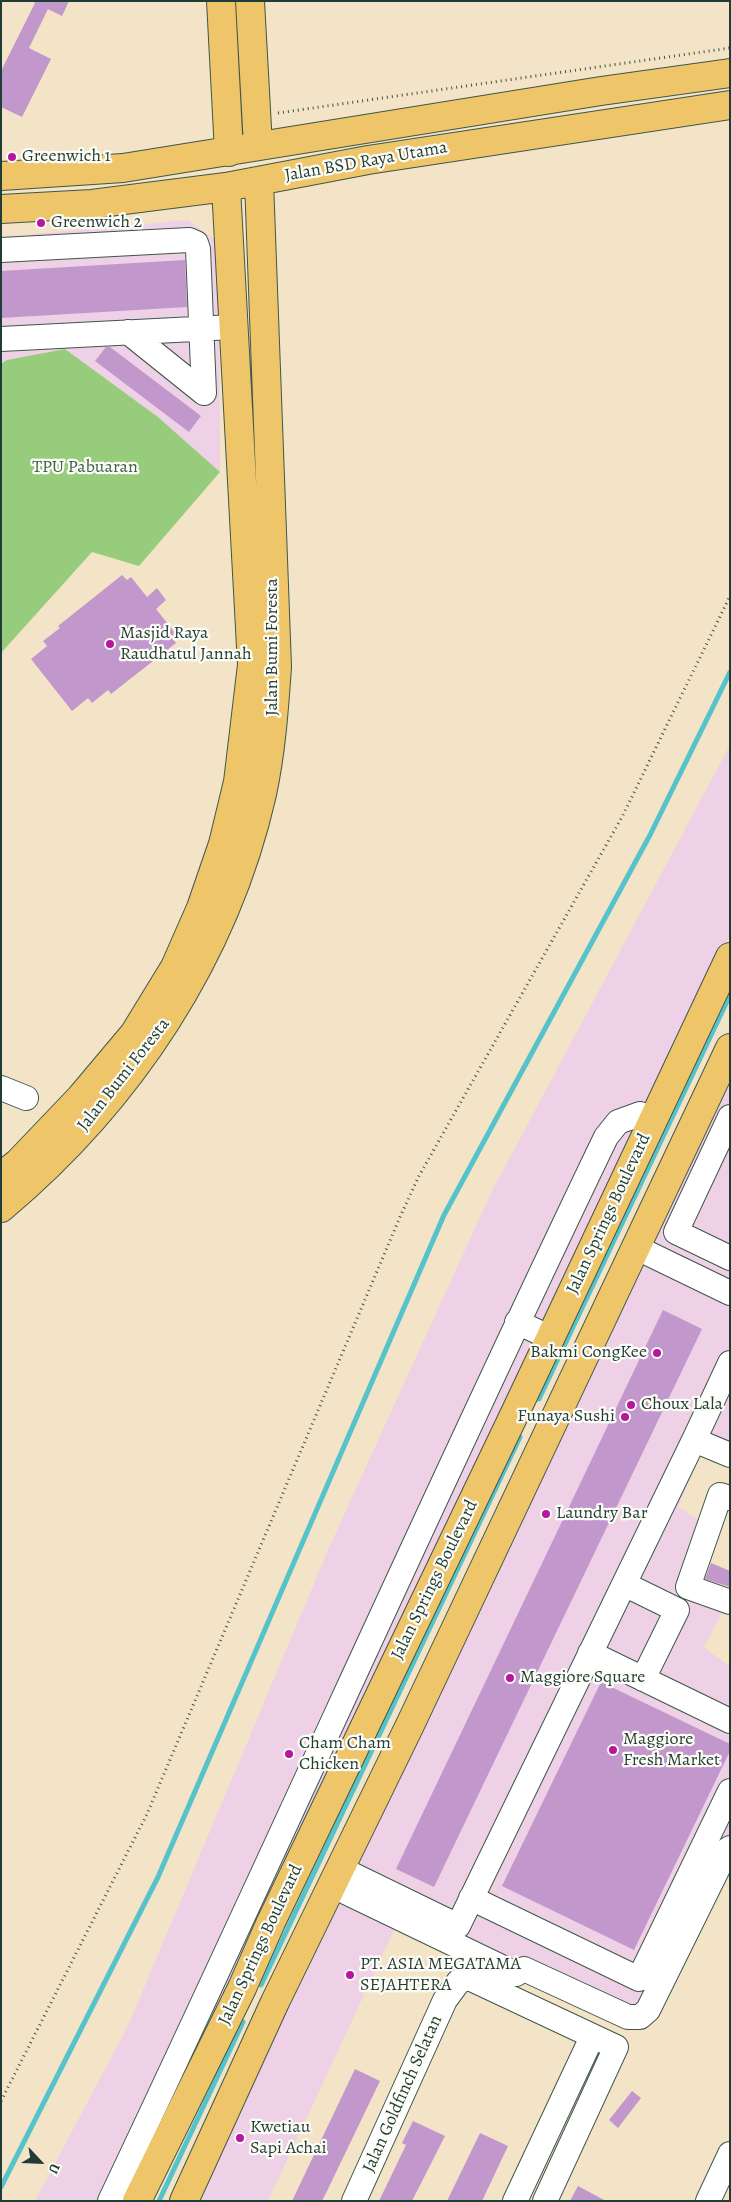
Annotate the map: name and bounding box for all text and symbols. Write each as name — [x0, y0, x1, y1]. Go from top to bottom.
street label: Jalan BSD Raya Utama — [283, 137, 449, 187]
place label: Greenwich 1 — [22, 146, 111, 168]
marker: Greenwich 1 — [6, 151, 18, 163]
place label: Greenwich 2 — [51, 212, 142, 234]
marker: Greenwich 2 — [35, 217, 47, 229]
park label: TPU Pabuaran — [32, 457, 138, 479]
street label: Jalan Bumi Foresta — [262, 578, 284, 716]
place label: Masjid Raya Raudhatul Jannah — [120, 623, 252, 666]
marker: Masjid Raya Raudhatul Jannah — [104, 638, 116, 650]
street label: Jalan Bumi Foresta — [73, 1014, 175, 1136]
street label: Jalan Springs Boulevard — [562, 1130, 656, 1298]
place label: Bakmi CongKee — [530, 1342, 647, 1364]
marker: Bakmi CongKee — [651, 1347, 663, 1359]
place label: Choux Lala — [641, 1394, 723, 1416]
marker: Choux Lala — [625, 1399, 637, 1411]
place label: Funaya Sushi — [517, 1406, 615, 1428]
marker: Funaya Sushi — [619, 1411, 631, 1423]
street label: Jalan Springs Boulevard — [387, 1497, 483, 1663]
place label: Laundry Bar — [556, 1503, 648, 1525]
marker: Laundry Bar — [540, 1508, 552, 1520]
place label: Maggiore Square — [520, 1667, 645, 1689]
marker: Maggiore Square — [504, 1672, 516, 1684]
place label: Maggiore Fresh Market — [623, 1729, 720, 1772]
place label: Cham Cham Chicken — [299, 1733, 391, 1776]
marker: Maggiore Fresh Market — [607, 1744, 619, 1756]
marker: Cham Cham Chicken — [283, 1748, 295, 1760]
street label: Jalan Springs Boulevard — [214, 1861, 308, 2029]
place label: PT. ASIA MEGATAMA SEJAHTERA — [360, 1954, 521, 1996]
marker: PT. ASIA MEGATAMA SEJAHTERA — [344, 1969, 356, 1981]
street label: Jalan Goldfinch Selatan — [359, 2012, 447, 2176]
place label: Kwetiau Sapi Achai — [250, 2117, 327, 2160]
marker: Kwetiau Sapi Achai — [234, 2132, 246, 2144]
north arrow — [15, 2137, 65, 2187]
text: U — [43, 2160, 65, 2177]

